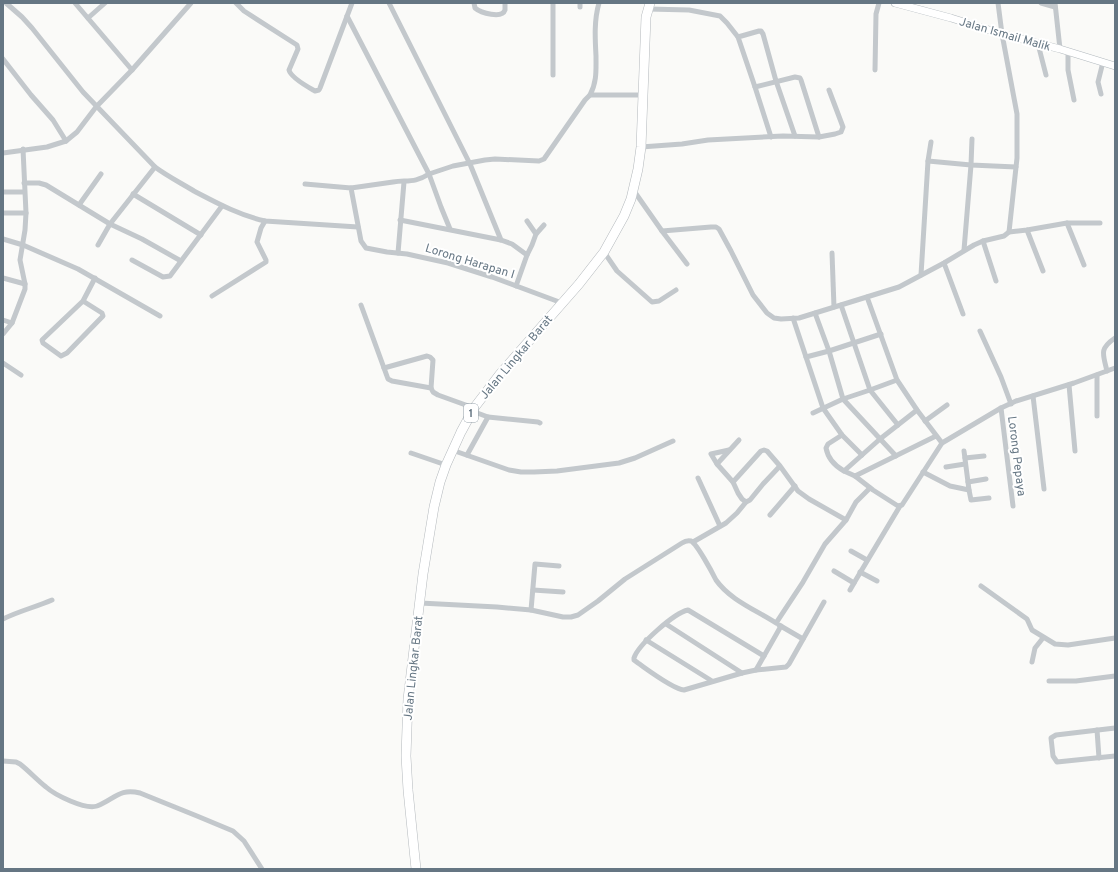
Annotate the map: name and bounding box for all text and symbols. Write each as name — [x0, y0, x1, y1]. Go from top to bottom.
street label: Jalan Ismail Malik — [957, 14, 1052, 56]
street label: Lorong Harapan I — [423, 241, 516, 283]
street label: Jalan Lingkar Barat — [477, 312, 557, 403]
road number: 1 — [464, 404, 478, 422]
street label: Lorong Pepaya — [1003, 415, 1029, 497]
street label: Jalan Lingkar Barat — [401, 615, 427, 721]

